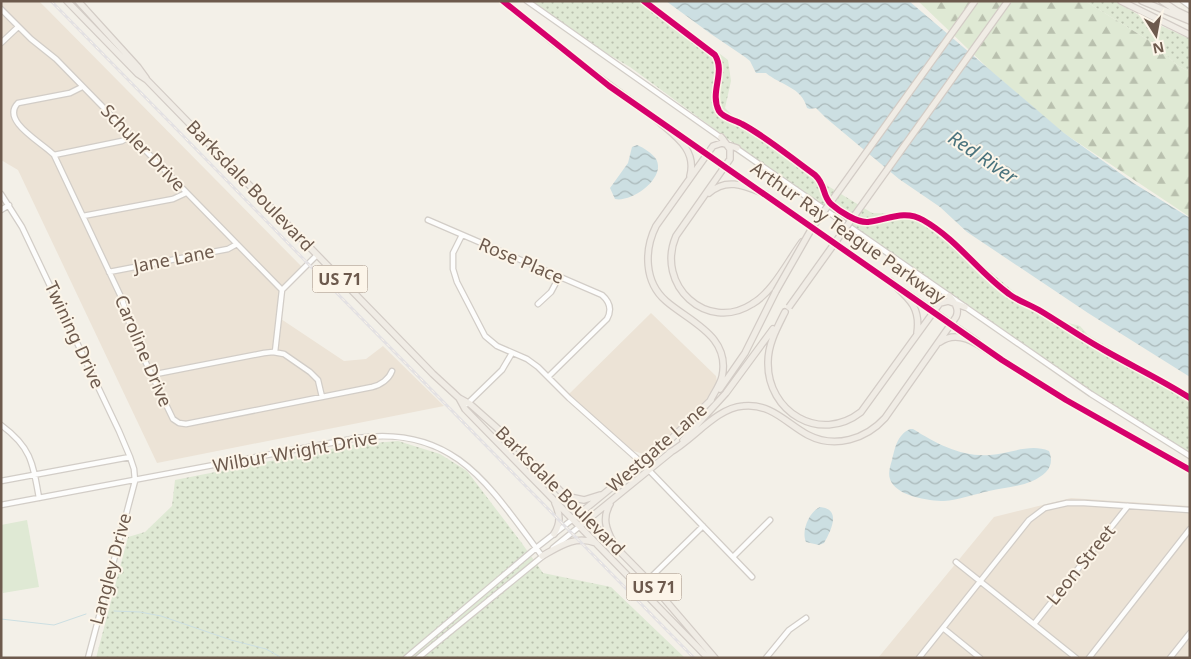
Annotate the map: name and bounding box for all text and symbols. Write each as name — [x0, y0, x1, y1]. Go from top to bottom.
north arrow — [1131, 10, 1181, 60]
text: N — [1151, 38, 1166, 59]
street label: Schuler Drive — [96, 99, 191, 196]
street label: Barksdale Boulevard — [182, 115, 320, 256]
water label: Red River — [943, 124, 1024, 190]
street label: Arthur Ray Teague Parkway — [746, 156, 951, 309]
street label: Rose Place — [475, 231, 567, 289]
street label: Jane Lane — [129, 238, 216, 278]
road number: US 71 — [312, 266, 368, 292]
street label: Twining Drive — [40, 277, 110, 392]
street label: Caroline Drive — [110, 291, 178, 410]
street label: Westgate Lane — [601, 397, 711, 497]
street label: Barksdale Boulevard — [491, 420, 631, 560]
street label: Wilbur Wright Drive — [211, 425, 379, 477]
street label: Langley Drive — [84, 510, 136, 627]
street label: Leon Street — [1041, 519, 1120, 609]
road number: US 71 — [626, 574, 682, 600]

